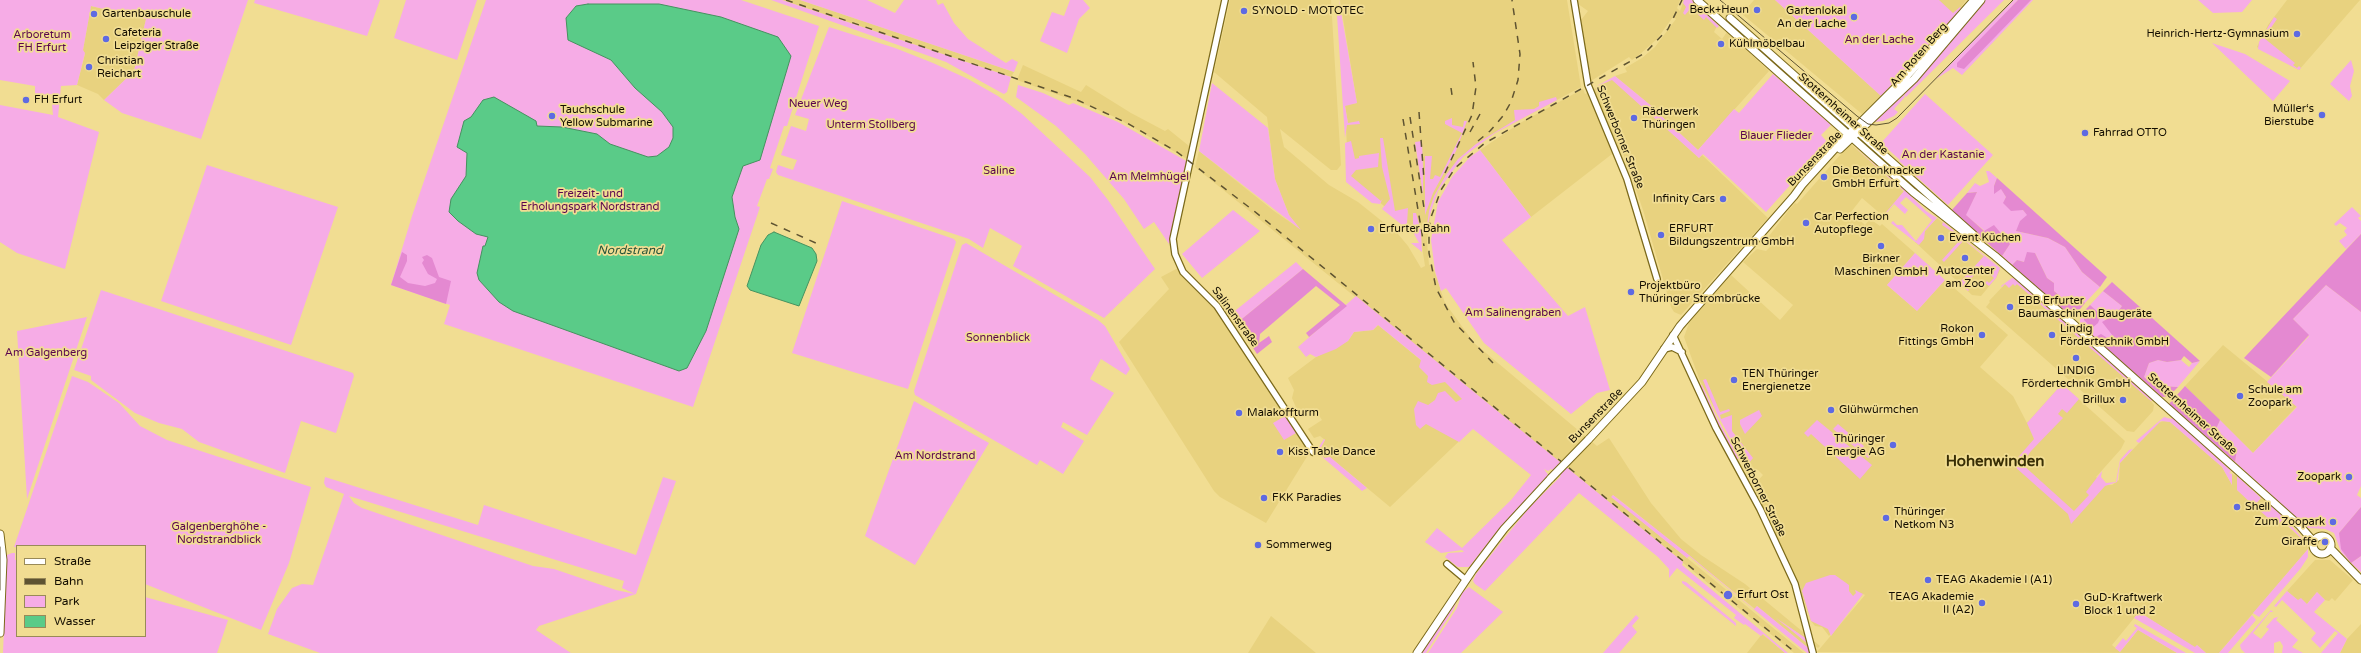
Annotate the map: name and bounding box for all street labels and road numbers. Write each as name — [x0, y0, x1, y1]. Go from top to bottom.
street label: Am Roten Berg — [1888, 20, 1950, 90]
street label: Stotternheimer Straße — [1796, 70, 1890, 158]
street label: Schwerborner Straße — [1593, 83, 1647, 191]
street label: Bunsenstraße — [1785, 129, 1845, 189]
street label: Salinenstraße — [1209, 284, 1261, 350]
street label: Stotternheimer Straße — [2145, 370, 2239, 458]
street label: Bunsenstraße — [1566, 386, 1626, 446]
street label: Schwerborner Straße — [1727, 435, 1789, 539]

